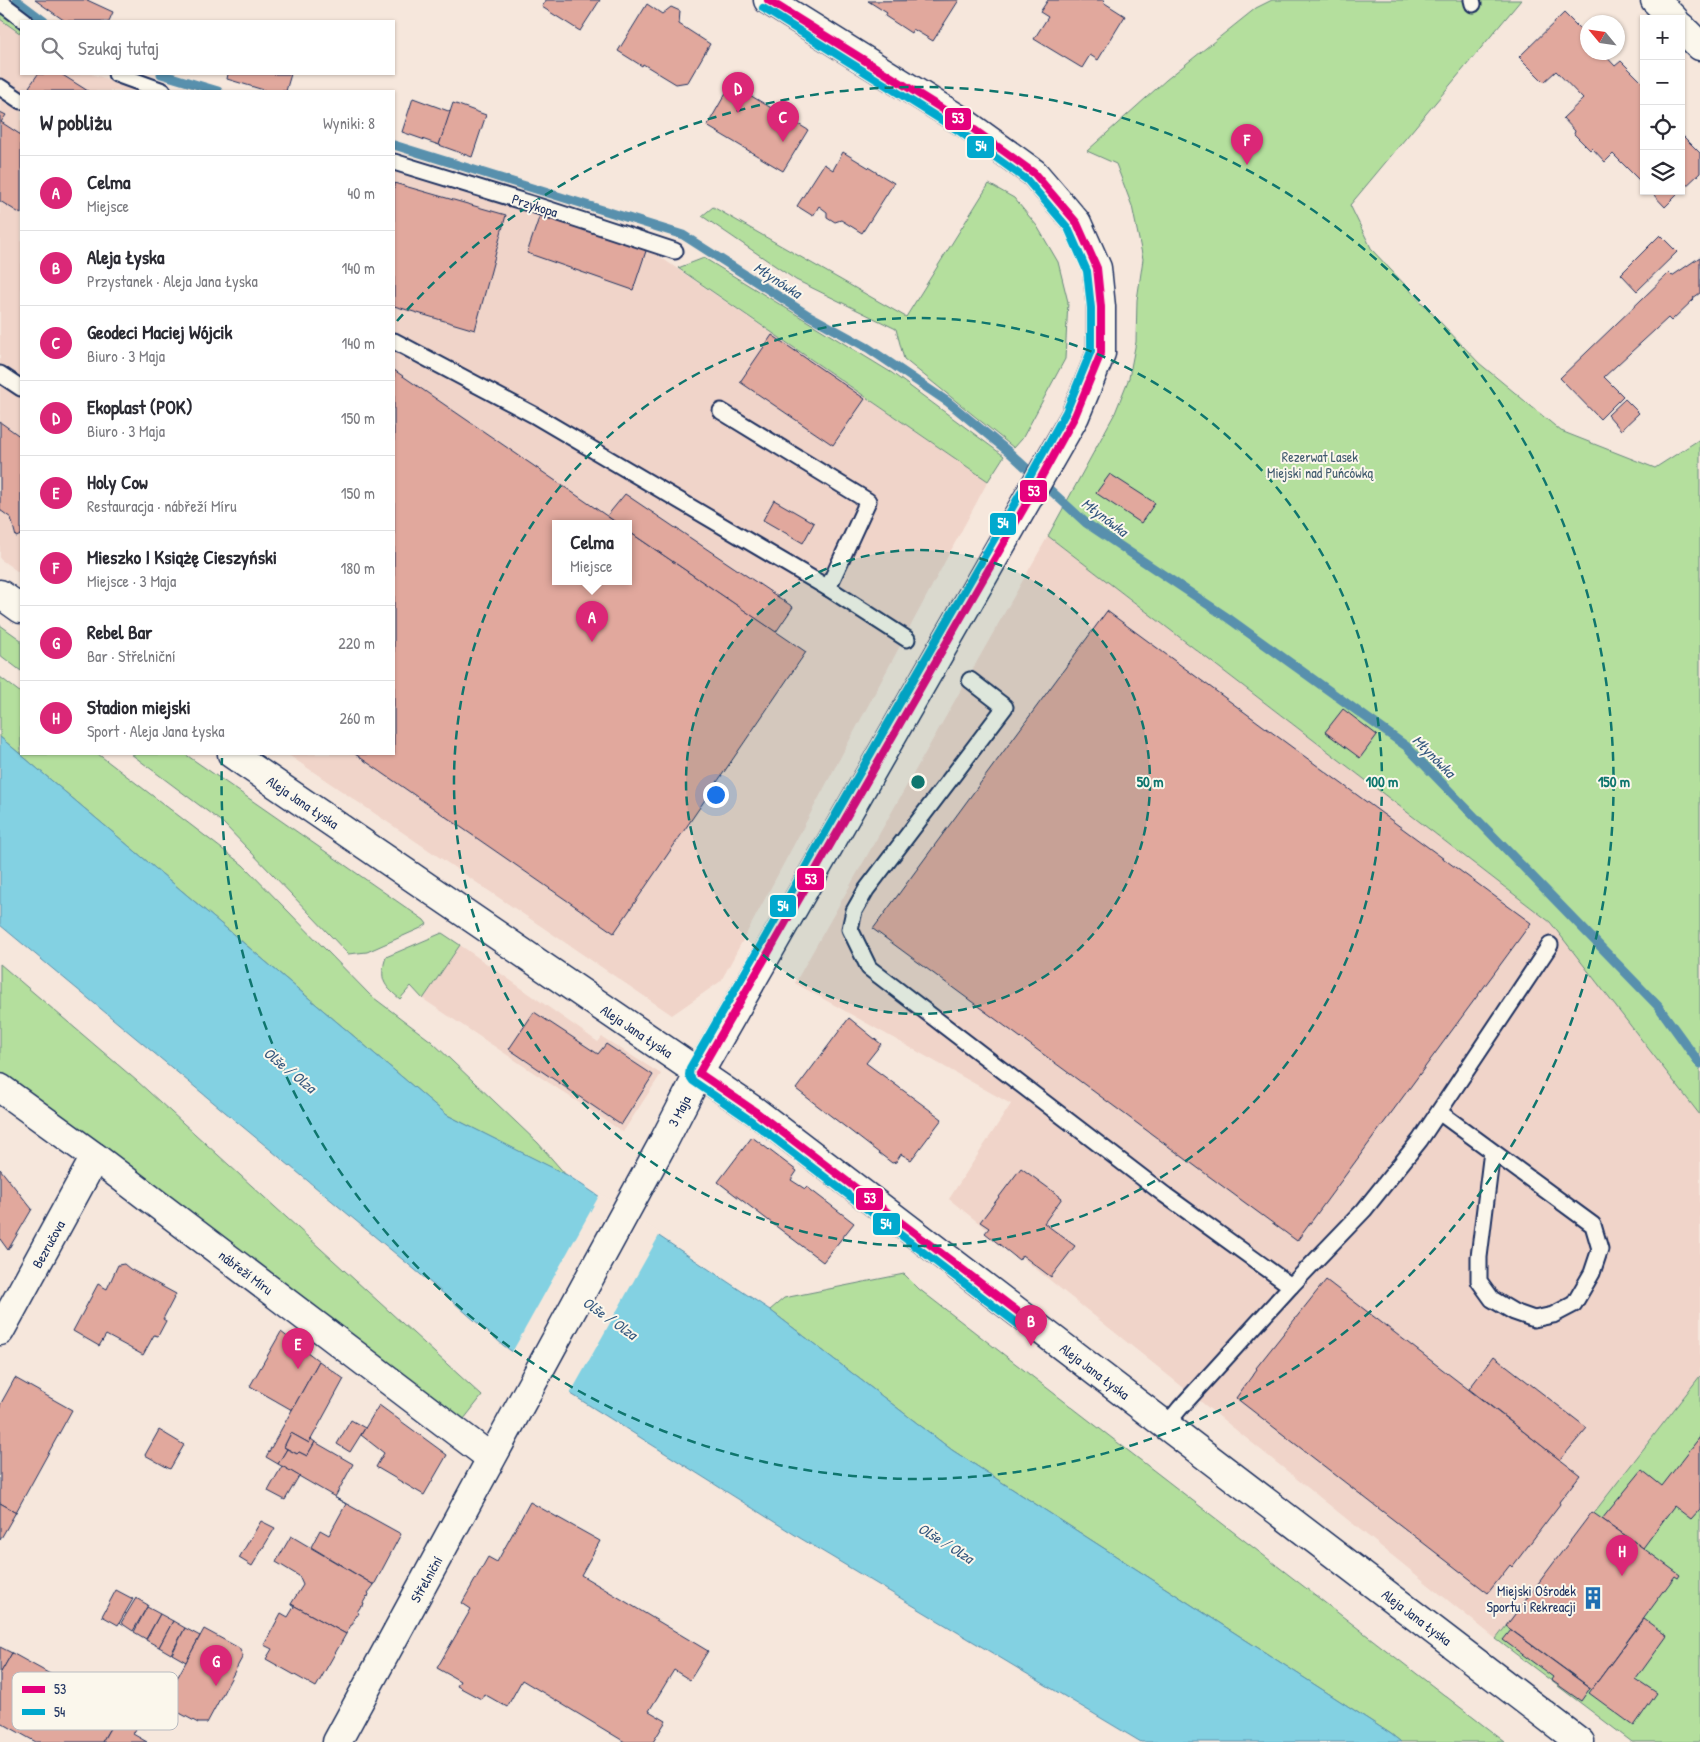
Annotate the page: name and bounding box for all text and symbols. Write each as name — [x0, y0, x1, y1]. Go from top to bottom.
north arrow — [1580, 15, 1625, 60]
map controls — [1640, 15, 1685, 195]
button: + — [1640, 15, 1685, 60]
search box — [20, 20, 395, 75]
icon: search — [38, 34, 66, 62]
text: Szukaj tutaj — [78, 35, 159, 61]
button: − — [1640, 60, 1685, 105]
pin: D — [722, 72, 754, 113]
pin: C — [767, 101, 799, 142]
button: locate — [1640, 105, 1685, 150]
line badge: 53 — [944, 107, 972, 131]
text: W pobliżu — [40, 108, 112, 137]
text: 53 — [952, 108, 965, 127]
text: Wyniki: 8 — [323, 112, 375, 134]
pin: F — [1231, 124, 1263, 165]
line badge: 54 — [966, 135, 995, 159]
text: 54 — [975, 136, 987, 155]
button: layers — [1640, 150, 1685, 195]
text: Celma — [87, 169, 130, 195]
text: A — [52, 182, 60, 204]
text: 40 m — [347, 182, 375, 204]
street label: Przykopa — [509, 189, 561, 222]
text: Miejsce — [87, 195, 129, 217]
text: Aleja Łyska — [87, 244, 164, 270]
text: B — [52, 257, 60, 279]
text: 140 m — [341, 257, 375, 279]
water label: Młynówka — [750, 257, 808, 304]
text: Przystanek · Aleja Jana Łyska — [87, 270, 258, 292]
text: Geodeci Maciej Wójcik — [87, 319, 232, 345]
text: C — [52, 332, 60, 354]
text: 140 m — [341, 332, 375, 354]
text: Biuro · 3 Maja — [87, 345, 165, 367]
text: Ekoplast (POK) — [87, 394, 193, 420]
text: D — [52, 407, 60, 429]
text: 150 m — [341, 407, 375, 429]
text: Biuro · 3 Maja — [87, 420, 165, 442]
park label: Rezerwat Lasek Miejski nad Puńcówką — [1267, 447, 1374, 483]
text: Holy Cow — [87, 469, 148, 495]
line badge: 53 — [1019, 479, 1048, 503]
text: 53 — [1028, 481, 1041, 500]
text: E — [52, 482, 60, 504]
text: 150 m — [341, 482, 375, 504]
water label: Młynówka — [1078, 493, 1134, 543]
text: Restauracja · nábřeží Míru — [87, 495, 237, 517]
line badge: 54 — [989, 512, 1017, 536]
text: 54 — [997, 513, 1009, 532]
popup — [552, 520, 632, 585]
text: Celma — [570, 529, 614, 555]
text: Mieszko I Książę Cieszyński — [87, 544, 277, 570]
text: Miejsce — [570, 555, 612, 577]
text: F — [53, 557, 59, 579]
text: 180 m — [341, 557, 375, 579]
text: Miejsce · 3 Maja — [87, 570, 176, 592]
pin: A — [576, 601, 608, 642]
text: Rebel Bar — [87, 619, 152, 645]
text: G — [52, 632, 60, 654]
text: 220 m — [338, 632, 375, 654]
text: Bar · Střelniční — [87, 645, 176, 667]
text: Stadion miejski — [87, 694, 191, 720]
text: H — [52, 707, 60, 729]
text: 260 m — [339, 707, 375, 729]
text: Sport · Aleja Jana Łyska — [87, 720, 224, 742]
water label: Młynówka — [1408, 730, 1462, 784]
street label: Aleja Jana Łyska — [263, 771, 343, 834]
text: 50 m — [1137, 771, 1163, 792]
text: 100 m — [1366, 771, 1398, 792]
text: 150 m — [1598, 771, 1630, 792]
centre of rings — [909, 773, 927, 791]
your location — [703, 782, 729, 808]
line badge: 53 — [796, 867, 825, 891]
text: 53 — [805, 869, 818, 888]
line badge: 54 — [769, 894, 797, 918]
text: 54 — [777, 896, 789, 915]
street label: Aleja Jana Łyska — [597, 1000, 677, 1063]
water label: Olše / Olza — [259, 1042, 322, 1099]
street label: 3 Maja — [663, 1092, 696, 1130]
line badge: 53 — [855, 1187, 884, 1211]
text: 53 — [864, 1188, 877, 1207]
line badge: 54 — [872, 1212, 901, 1236]
text: 54 — [880, 1214, 892, 1233]
street label: Bezručova — [27, 1216, 69, 1271]
street label: nábřeží Míru — [215, 1245, 277, 1299]
water label: Olše / Olza — [579, 1292, 643, 1346]
pin: B — [1015, 1305, 1047, 1346]
pin: E — [282, 1328, 314, 1369]
street label: Aleja Jana Łyska — [1056, 1339, 1134, 1405]
water label: Olše / Olza — [914, 1518, 980, 1569]
pin: H — [1606, 1535, 1638, 1576]
street label: Střelniční — [405, 1552, 447, 1606]
place label: Miejski Ośrodek Sportu i Rekreacji — [1487, 1581, 1576, 1617]
street label: Aleja Jana Łyska — [1378, 1585, 1456, 1651]
building icon: Miejski Ośrodek Sportu i Rekreacji — [1580, 1585, 1606, 1611]
pin: G — [200, 1645, 232, 1686]
legend — [12, 1672, 178, 1730]
text: 53 — [54, 1679, 66, 1698]
text: 54 — [54, 1702, 65, 1721]

